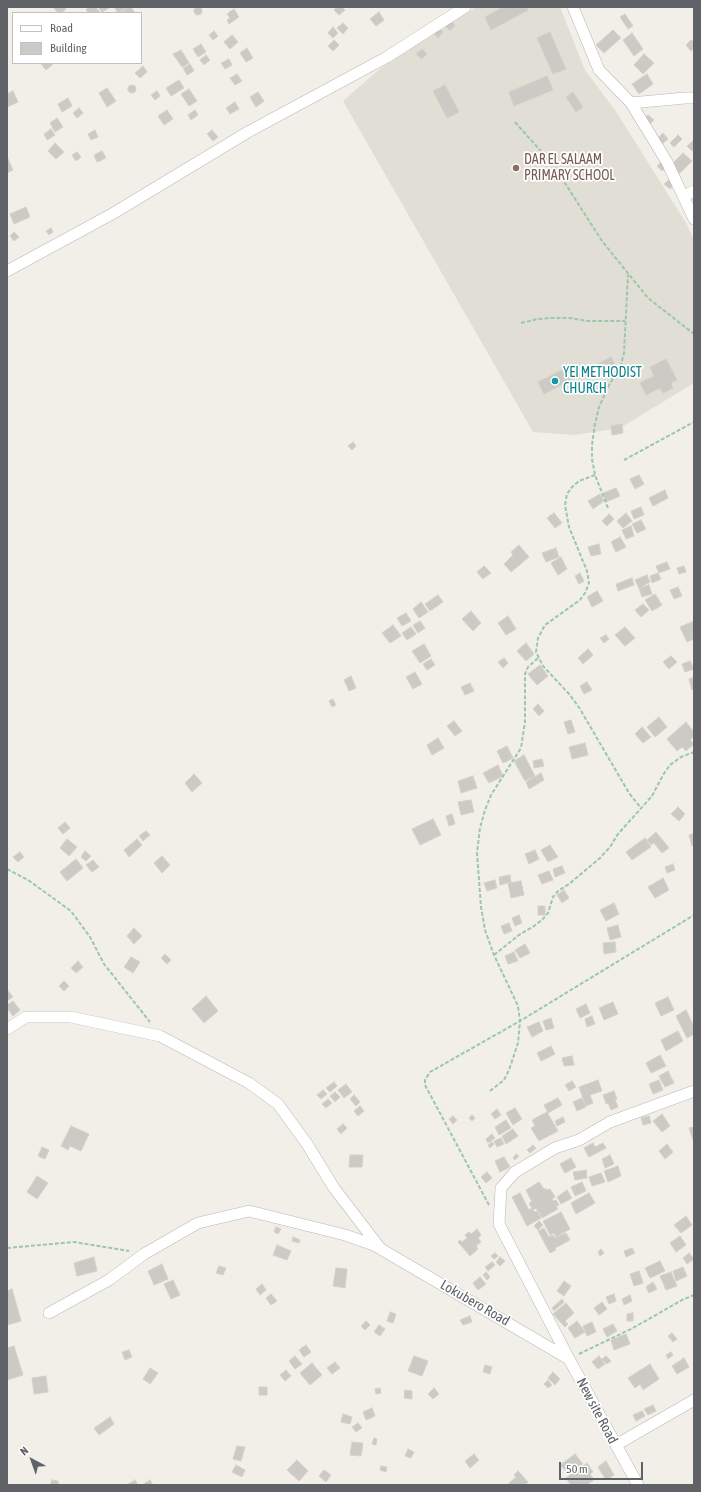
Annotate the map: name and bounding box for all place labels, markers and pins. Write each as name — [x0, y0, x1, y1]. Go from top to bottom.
place label: DAR EL SALAAM PRIMARY SCHOOL — [524, 152, 615, 184]
marker: DAR EL SALAAM PRIMARY SCHOOL — [511, 163, 521, 173]
place label: YEI METHODIST CHURCH — [563, 365, 642, 398]
marker: YEI METHODIST CHURCH — [550, 376, 560, 386]

